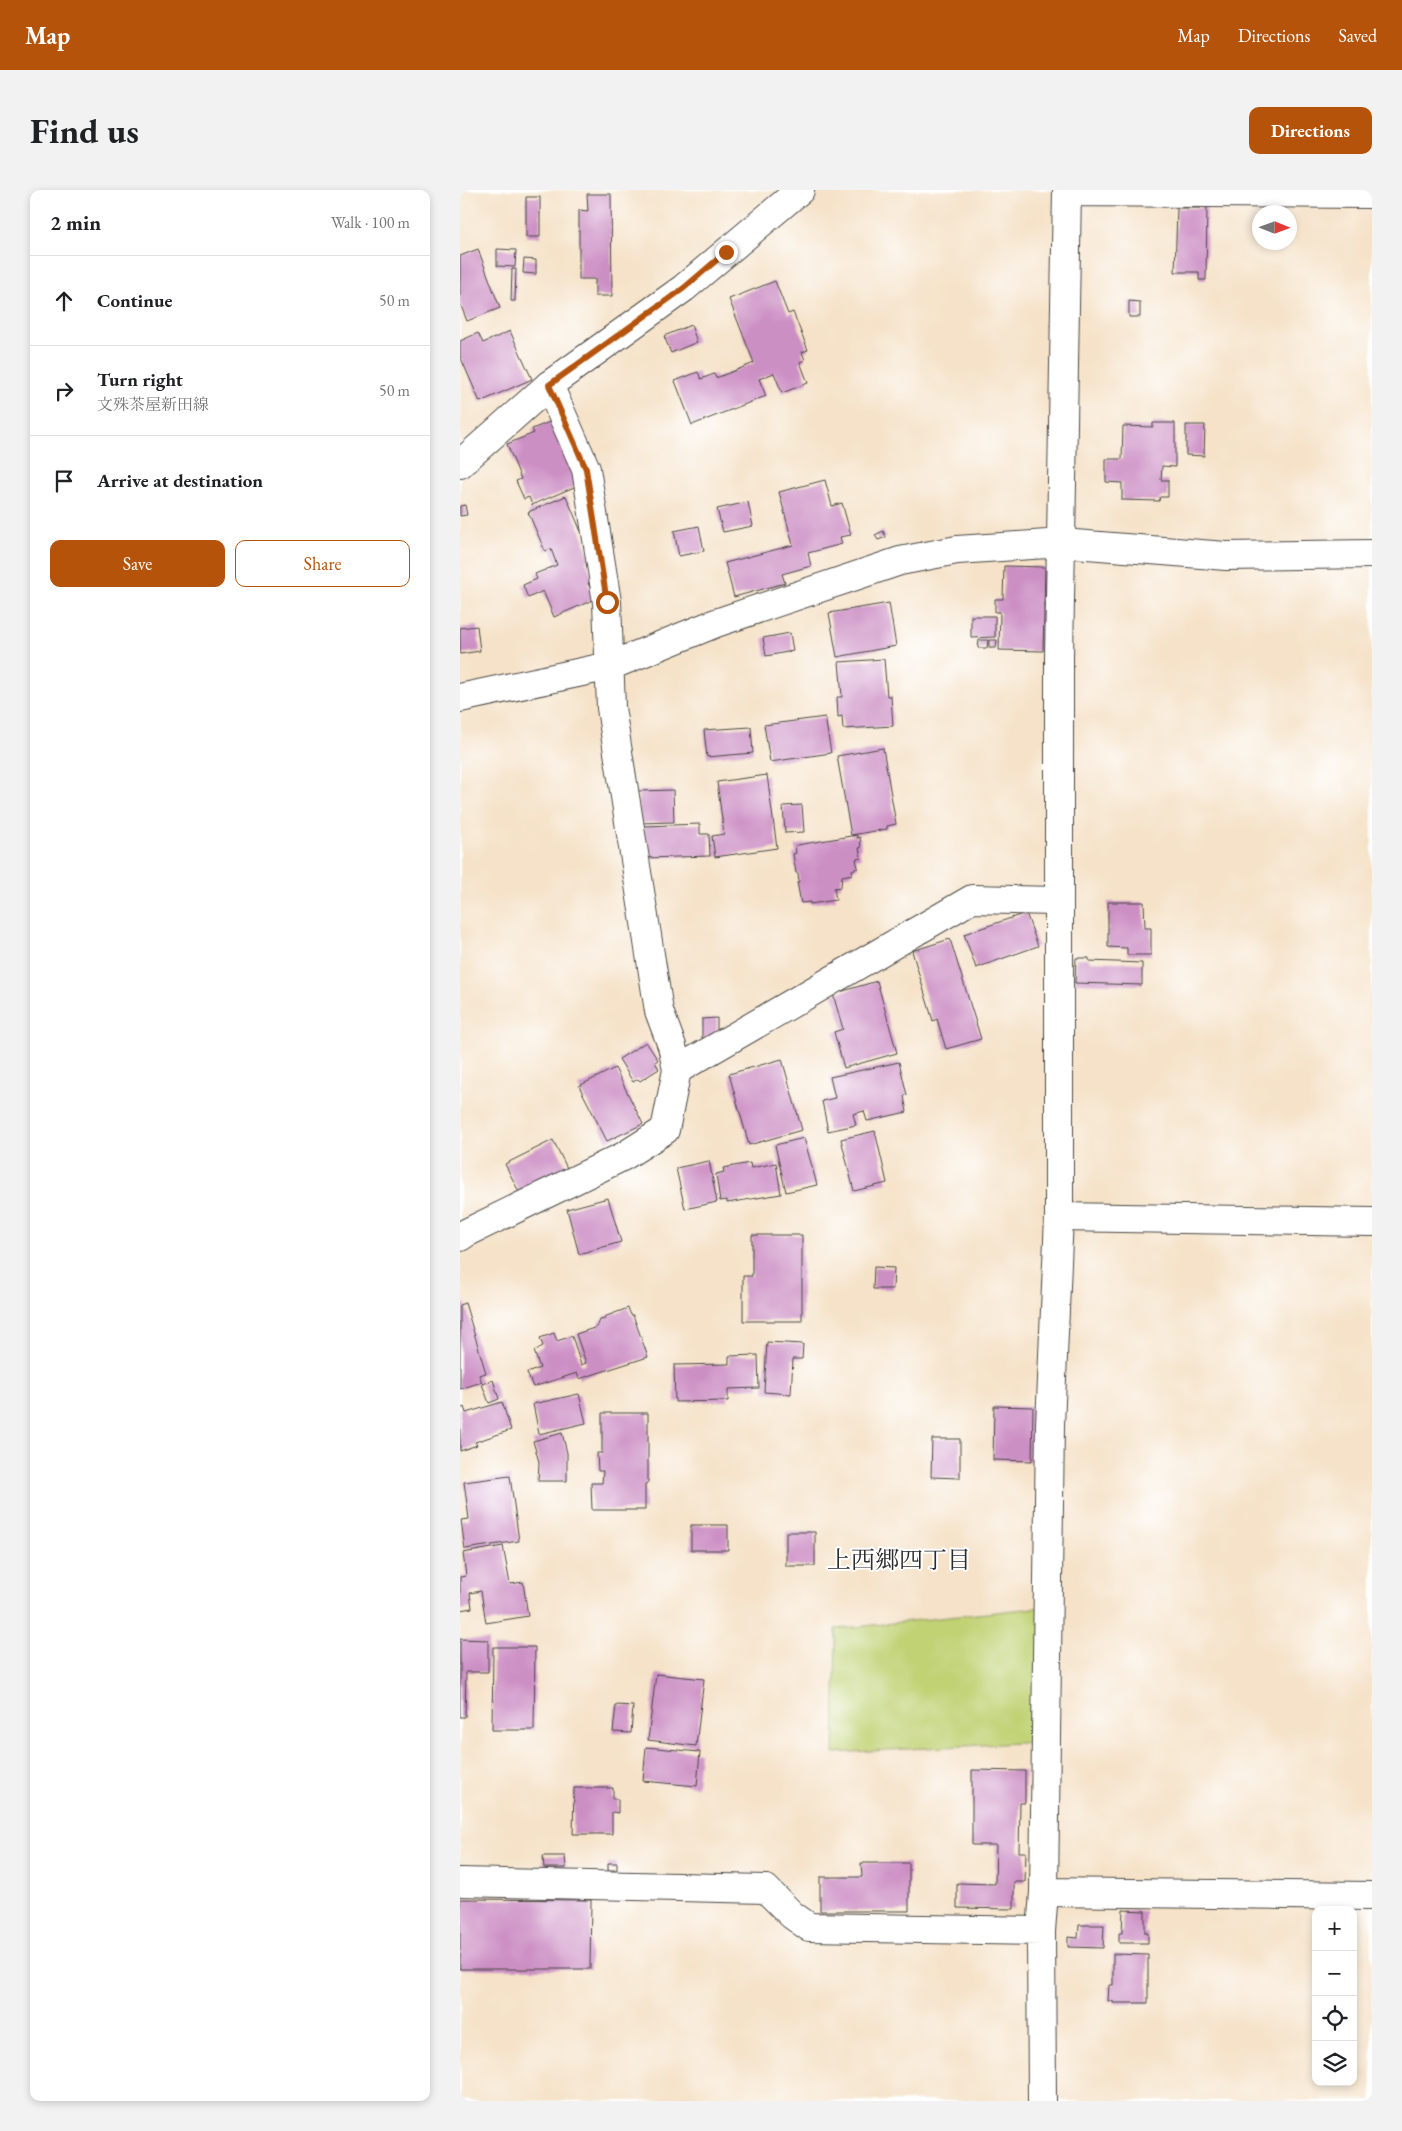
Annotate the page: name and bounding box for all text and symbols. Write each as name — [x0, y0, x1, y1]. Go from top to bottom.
text: Map — [25, 20, 70, 51]
text: Map — [1178, 24, 1210, 47]
text: Directions — [1238, 24, 1310, 47]
text: Saved — [1338, 24, 1377, 47]
button: Directions — [1249, 107, 1372, 154]
text: Find us — [30, 108, 139, 153]
north arrow — [1252, 205, 1297, 250]
text: 2 min — [50, 209, 101, 236]
text: Walk · 100 m — [331, 212, 410, 233]
route end — [715, 241, 738, 264]
icon: ahead — [50, 287, 78, 315]
text: Continue — [97, 288, 172, 313]
text: 50 m — [379, 290, 410, 311]
text: Turn right — [97, 367, 183, 392]
icon: right — [50, 377, 78, 405]
text: 50 m — [379, 380, 410, 401]
text: 文殊茶屋新田線 — [97, 394, 209, 415]
icon: arrive — [50, 467, 78, 495]
text: Arrive at destination — [97, 468, 263, 493]
button: Save — [50, 540, 225, 587]
button: Share — [235, 540, 410, 587]
route start — [596, 591, 619, 614]
district label: 上西郷四丁目 — [827, 1544, 971, 1575]
map controls — [1312, 1906, 1357, 2086]
button: + — [1312, 1906, 1357, 1951]
button: − — [1312, 1951, 1357, 1996]
button: locate — [1312, 1996, 1357, 2041]
button: layers — [1312, 2041, 1357, 2086]

